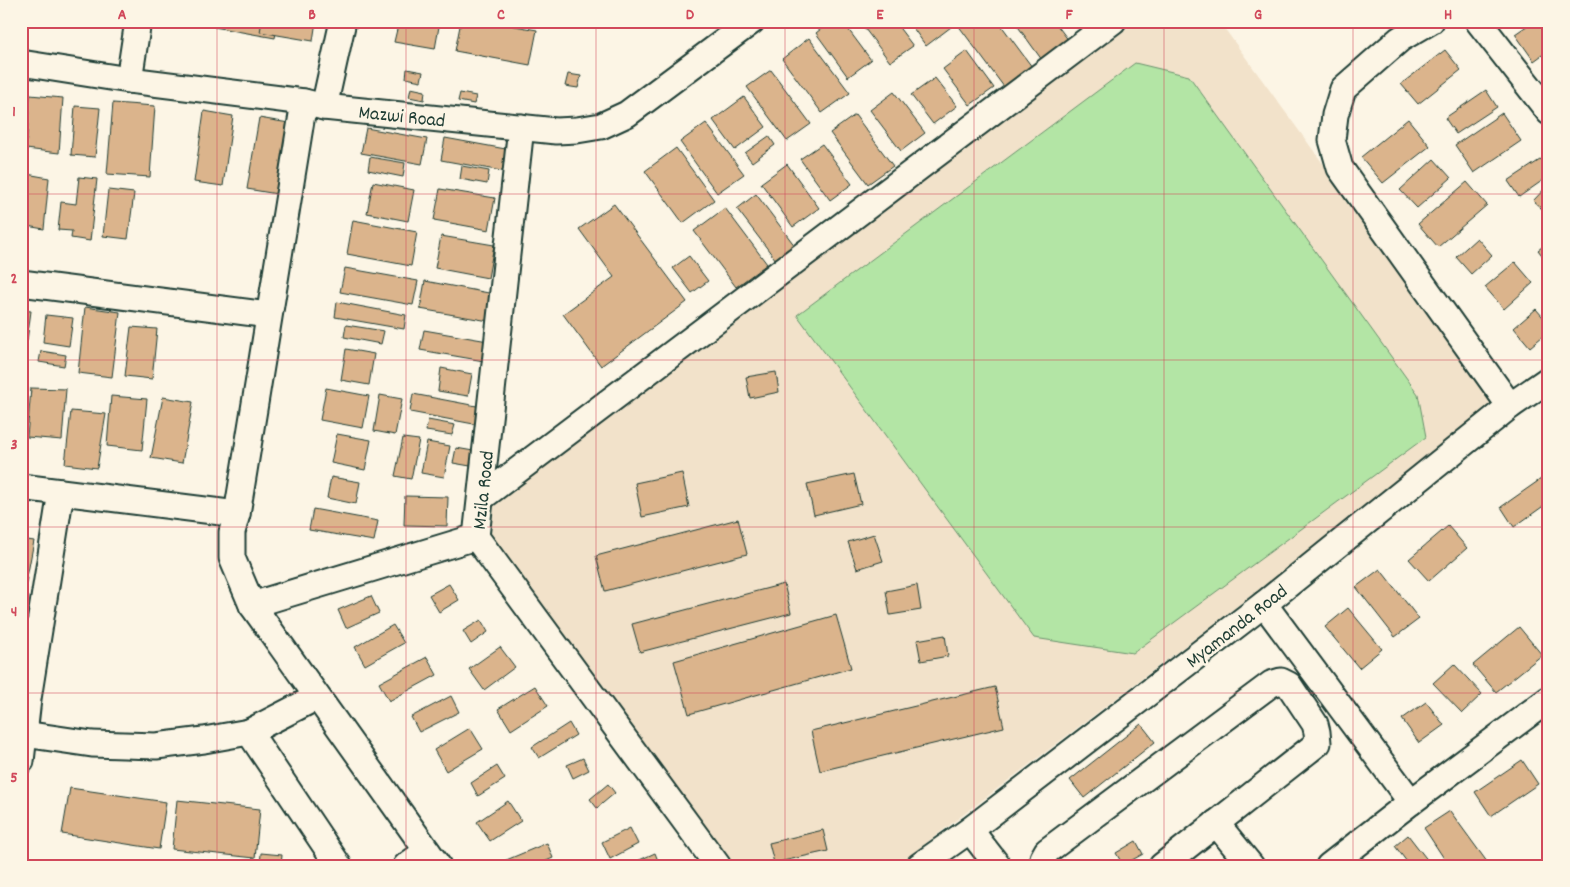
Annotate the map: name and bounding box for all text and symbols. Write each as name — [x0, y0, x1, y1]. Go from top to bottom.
text: A — [118, 4, 127, 27]
text: B — [308, 4, 316, 27]
text: C — [497, 4, 505, 27]
text: D — [686, 4, 695, 27]
text: E — [876, 4, 884, 27]
text: F — [1065, 4, 1073, 27]
text: G — [1254, 4, 1262, 27]
text: H — [1444, 4, 1452, 27]
street label: Mazwi Road — [357, 100, 447, 136]
text: 1 — [12, 101, 16, 124]
text: 2 — [11, 268, 18, 291]
text: 3 — [10, 434, 18, 457]
street label: Mzila Road — [467, 450, 503, 531]
street label: Myamanda Road — [1181, 579, 1295, 676]
text: 4 — [11, 601, 17, 624]
text: 5 — [10, 767, 18, 790]

